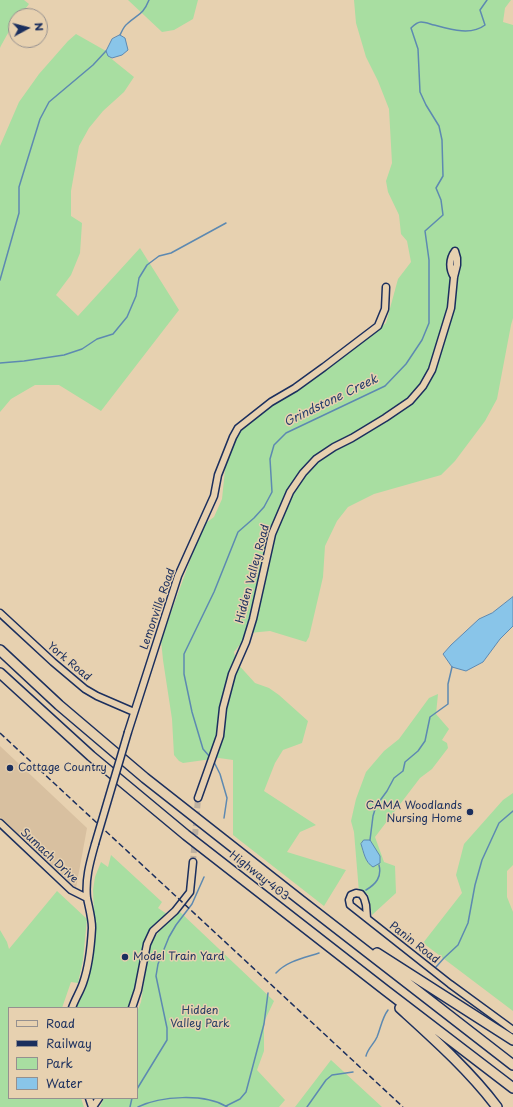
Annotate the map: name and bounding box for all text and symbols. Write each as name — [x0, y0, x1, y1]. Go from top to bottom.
north arrow — [8, 8, 48, 48]
text: N — [30, 21, 48, 32]
water label: Grindstone Creek — [282, 372, 380, 430]
street label: Hidden Valley Road — [233, 523, 273, 625]
street label: Lemonville Road — [138, 566, 178, 652]
street label: York Road — [44, 640, 94, 684]
place label: Cottage Country — [18, 761, 107, 775]
marker: Cottage Country — [5, 763, 15, 773]
place label: CAMA Woodlands Nursing Home — [366, 799, 462, 825]
marker: CAMA Woodlands Nursing Home — [465, 807, 475, 817]
street label: Sumach Drive — [17, 826, 81, 886]
street label: Highway 403 — [227, 849, 291, 903]
street label: Panin Road — [386, 919, 442, 967]
place label: Model Train Yard — [133, 950, 224, 964]
marker: Model Train Yard — [120, 952, 130, 962]
park label: Hidden Valley Park — [170, 1004, 230, 1030]
legend — [8, 1007, 138, 1099]
text: Road — [46, 1014, 75, 1032]
text: Railway — [46, 1034, 92, 1052]
text: Park — [46, 1054, 73, 1072]
text: Water — [46, 1074, 82, 1092]

